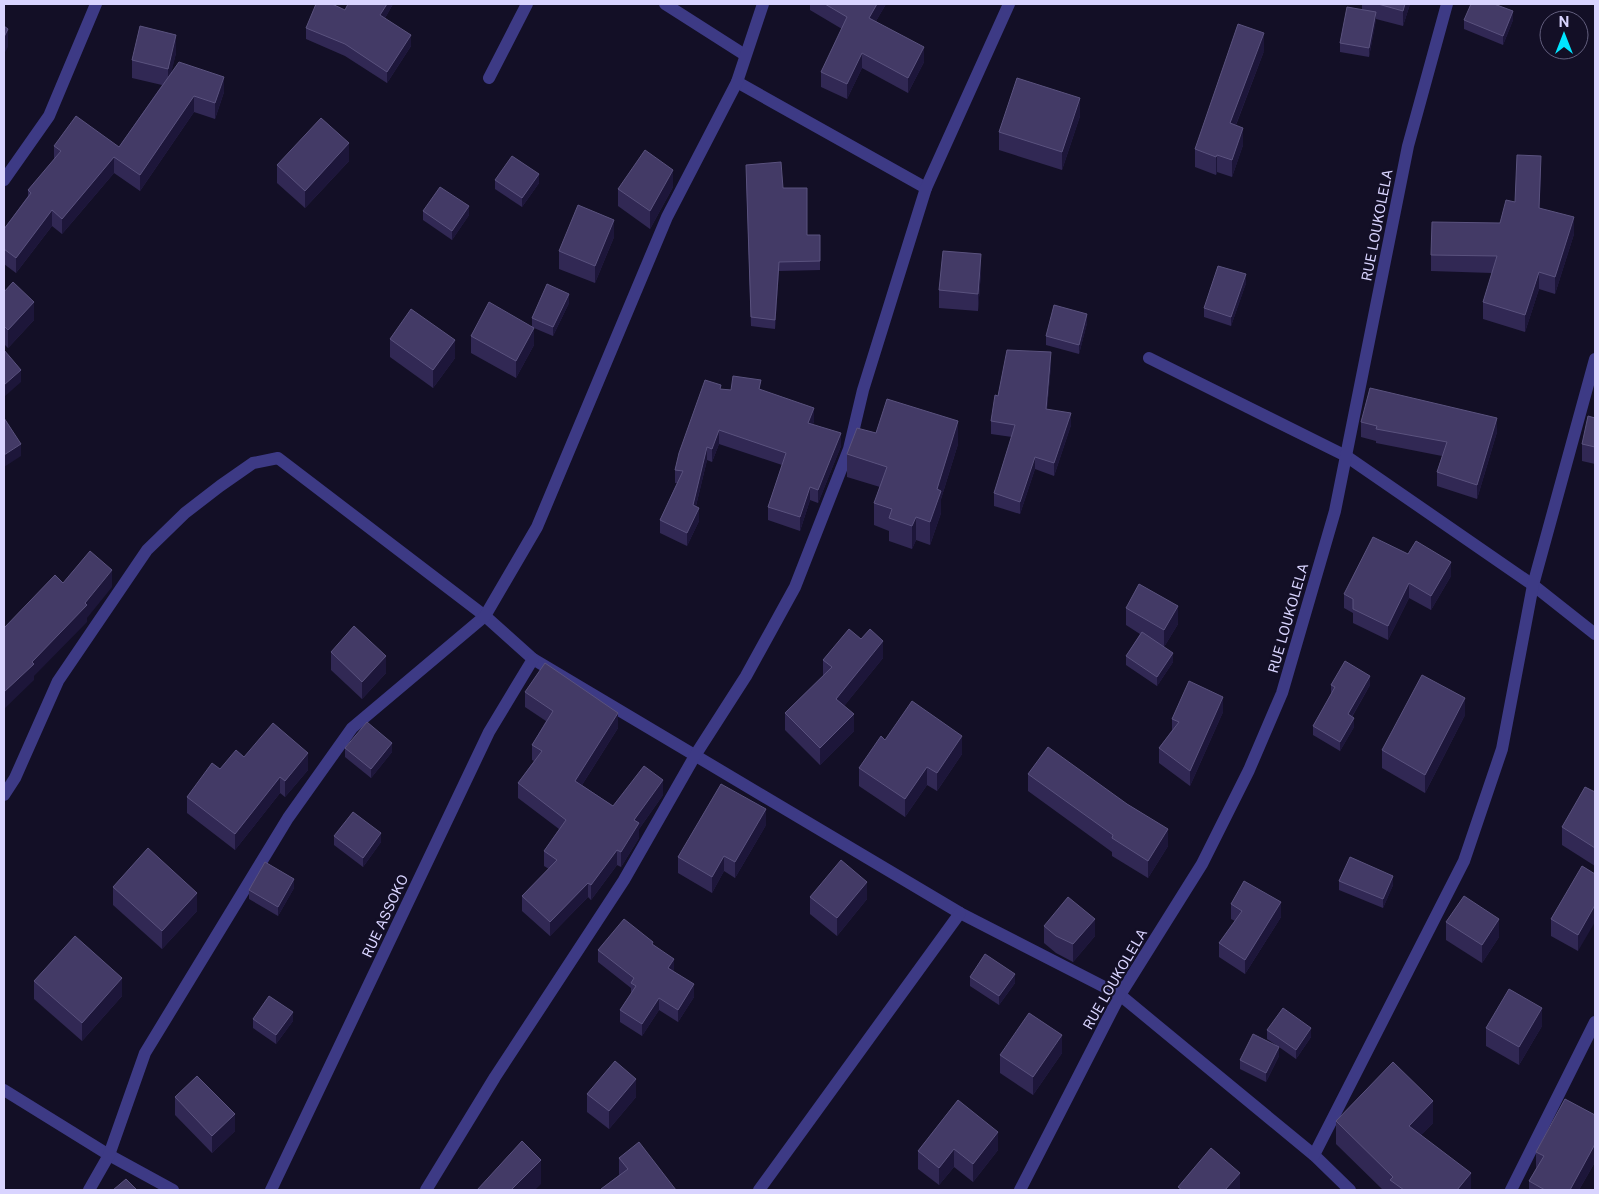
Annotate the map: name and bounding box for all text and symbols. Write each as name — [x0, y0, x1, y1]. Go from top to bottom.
north arrow — [1539, 10, 1589, 60]
text: N — [1559, 14, 1569, 30]
street label: RUE LOUKOLELA — [1358, 168, 1396, 282]
street label: RUE LOUKOLELA — [1265, 561, 1311, 675]
street label: RUE ASSOKO — [359, 872, 411, 960]
street label: RUE LOUKOLELA — [1080, 926, 1150, 1032]

